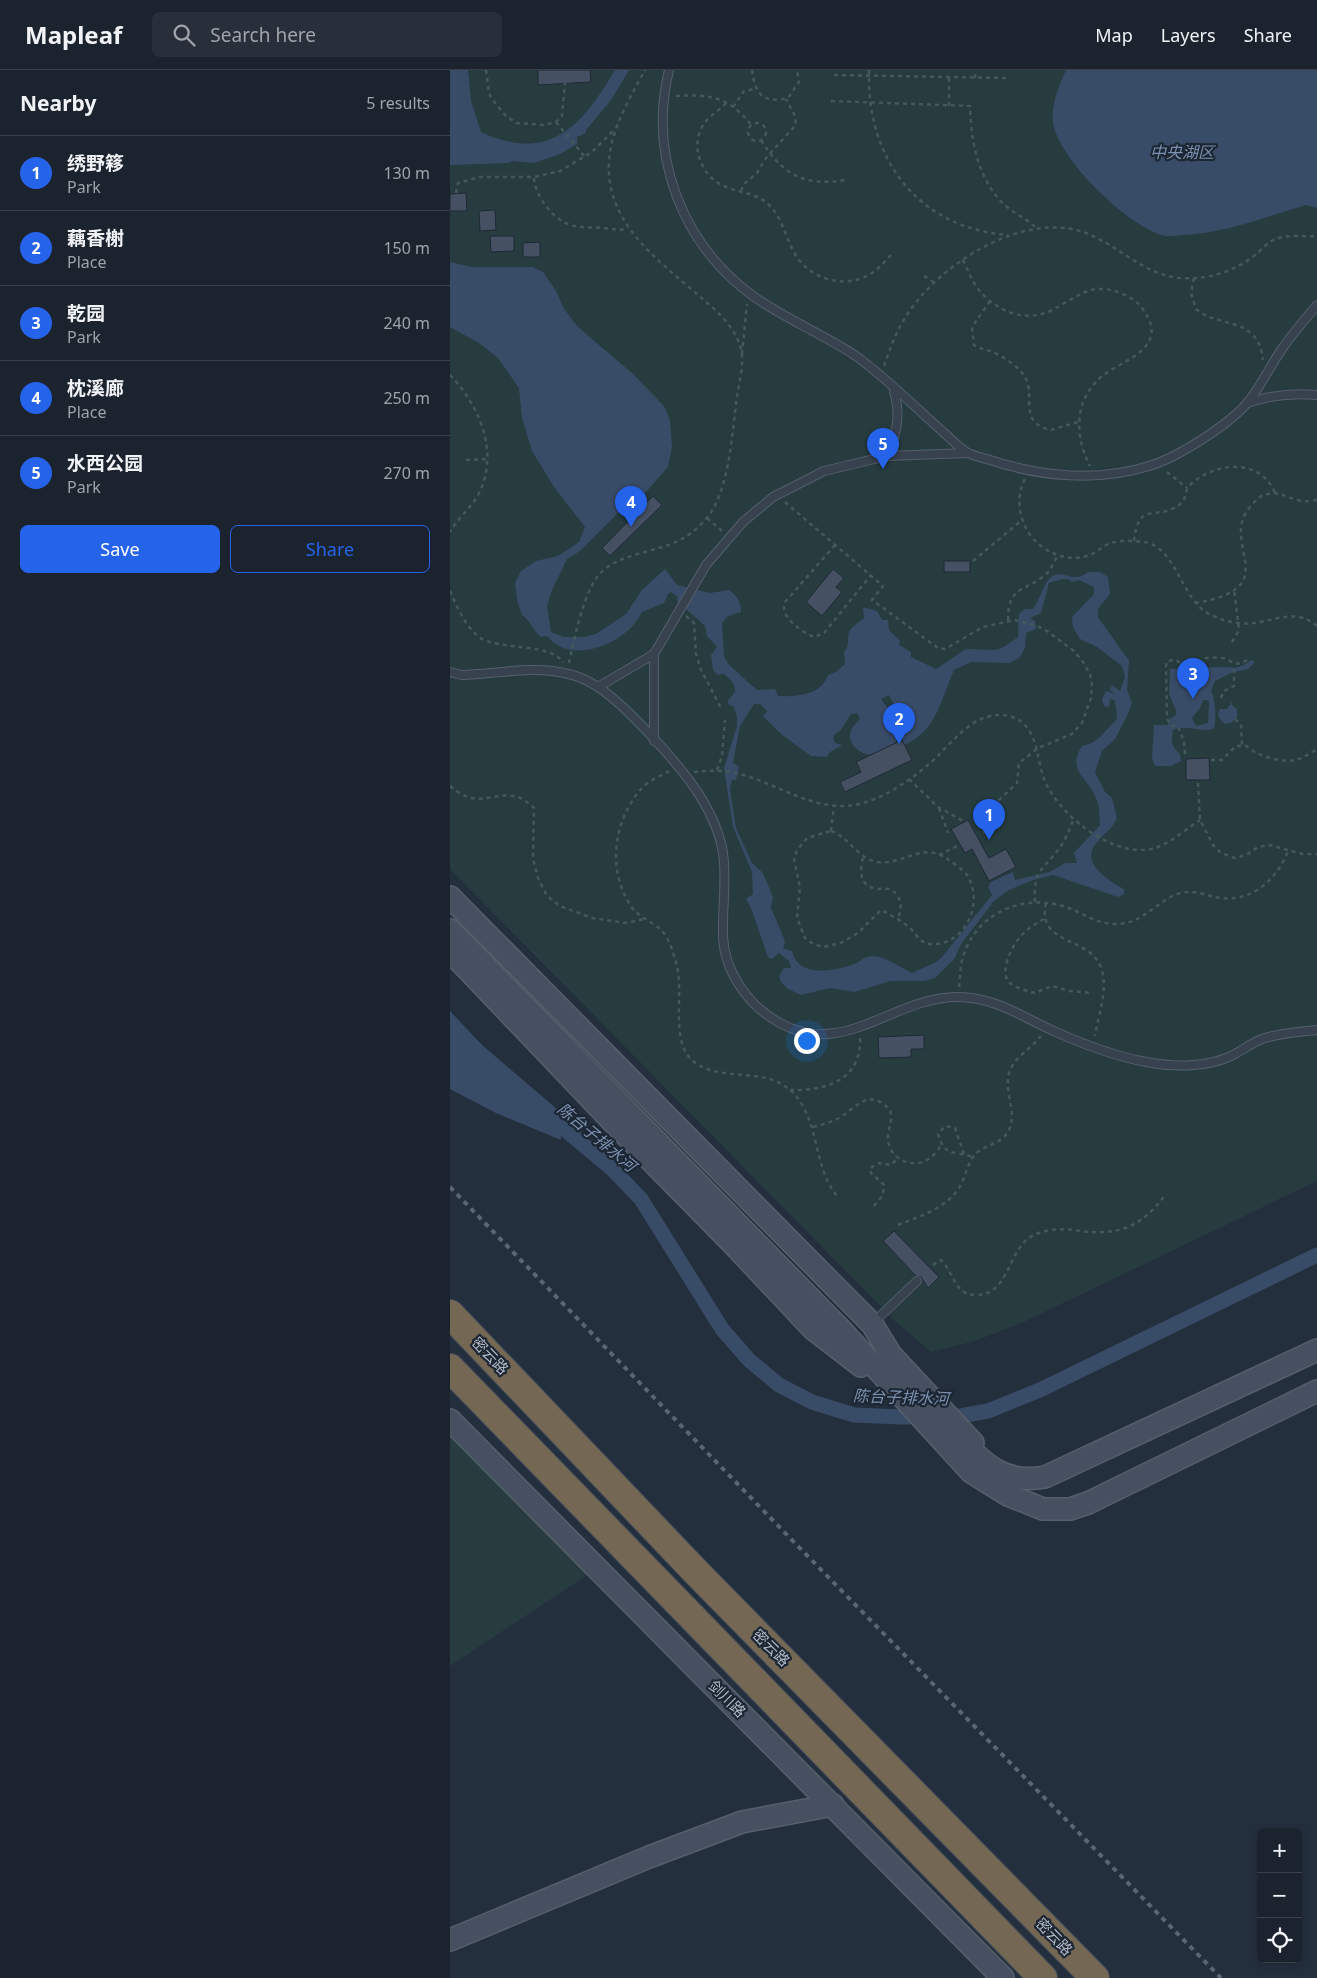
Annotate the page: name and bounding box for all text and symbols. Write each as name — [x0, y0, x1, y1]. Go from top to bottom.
search box — [152, 12, 502, 57]
text: Mapleaf — [25, 18, 122, 51]
icon: search — [170, 21, 198, 49]
text: Search here — [210, 22, 316, 48]
text: Map — [1095, 23, 1133, 47]
text: Layers — [1161, 23, 1216, 47]
text: Share — [1244, 23, 1292, 47]
text: Nearby — [20, 89, 96, 117]
text: 5 results — [366, 92, 430, 114]
water label: 中央湖区 — [1150, 141, 1216, 163]
text: 绣野簃 — [67, 150, 124, 176]
text: 1 — [31, 162, 41, 184]
text: 130 m — [383, 162, 430, 184]
text: Park — [67, 176, 101, 198]
text: 藕香榭 — [67, 225, 124, 251]
text: 2 — [31, 237, 41, 259]
text: 150 m — [383, 237, 430, 259]
text: Place — [67, 251, 107, 273]
text: 乾园 — [67, 300, 105, 326]
text: 3 — [31, 312, 41, 334]
text: 240 m — [383, 312, 430, 334]
text: Park — [67, 326, 101, 348]
text: 枕溪廊 — [67, 375, 124, 401]
text: 4 — [31, 387, 41, 409]
text: 250 m — [383, 387, 430, 409]
text: Place — [67, 401, 107, 423]
pin: 5 — [867, 428, 899, 469]
text: 水西公园 — [67, 450, 143, 476]
text: 5 — [31, 462, 41, 484]
text: 270 m — [383, 462, 430, 484]
text: Park — [67, 476, 101, 498]
pin: 4 — [615, 486, 647, 527]
button: Save — [20, 525, 220, 573]
button: Share — [230, 525, 430, 573]
pin: 3 — [1177, 658, 1209, 699]
pin: 2 — [883, 703, 915, 744]
pin: 1 — [973, 799, 1005, 840]
your location — [794, 1028, 820, 1054]
water label: 陈台子排水河 — [553, 1098, 643, 1178]
street label: 密云路 — [468, 1332, 514, 1378]
water label: 陈台子排水河 — [853, 1384, 952, 1410]
street label: 密云路 — [749, 1624, 795, 1670]
street label: 剑川路 — [705, 1675, 751, 1721]
map controls — [1257, 1828, 1302, 1963]
button: + — [1257, 1828, 1302, 1873]
button: − — [1257, 1873, 1302, 1918]
street label: 密云路 — [1032, 1913, 1078, 1959]
button: locate — [1257, 1918, 1302, 1963]

